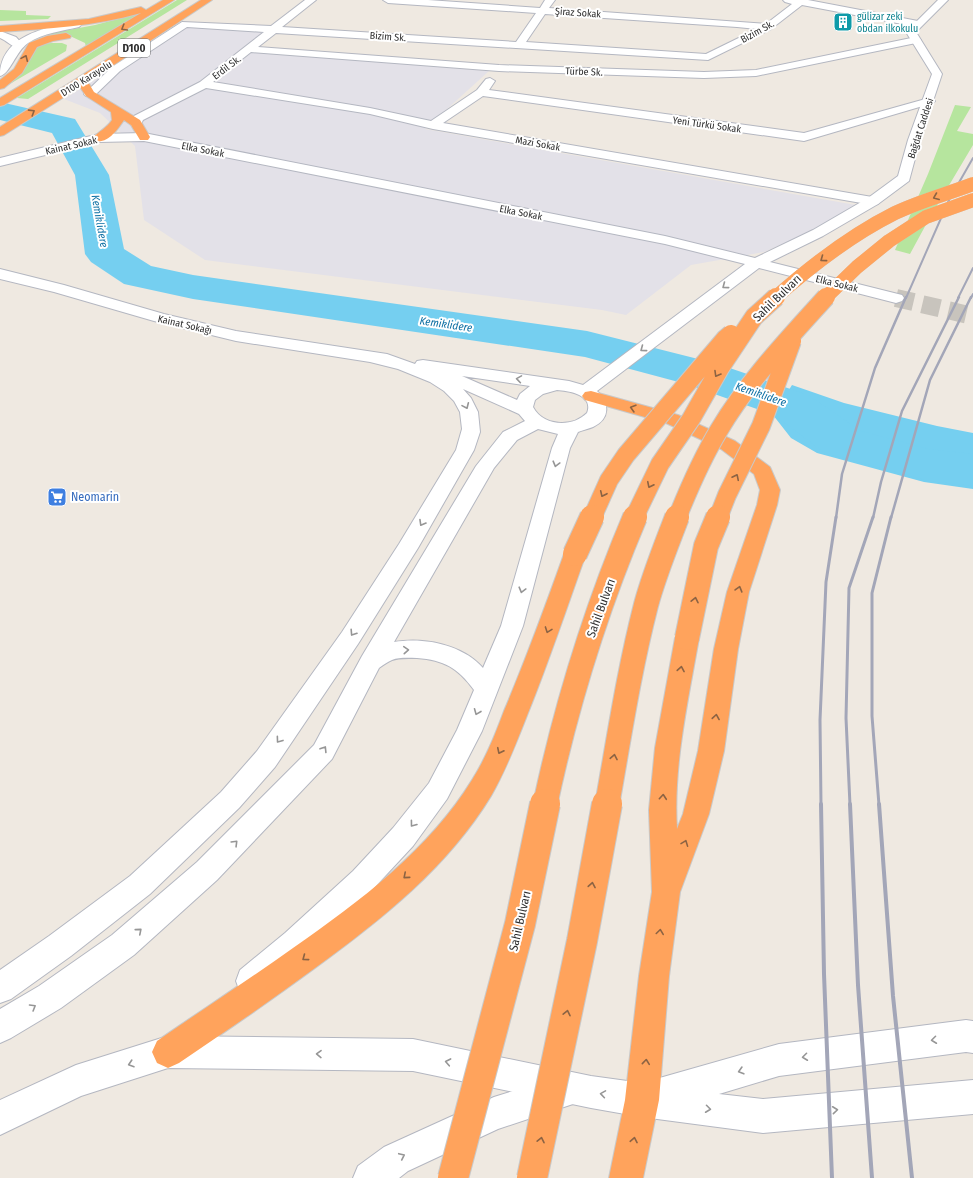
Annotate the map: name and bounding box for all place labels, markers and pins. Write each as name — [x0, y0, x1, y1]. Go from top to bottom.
building icon: gülizar zeki obdan ilkokulu — [832, 11, 854, 33]
place label: gülizar zeki obdan ilkokulu — [857, 11, 918, 35]
supermarket icon: Neomarin — [46, 486, 68, 508]
place label: Neomarin — [71, 490, 119, 504]

